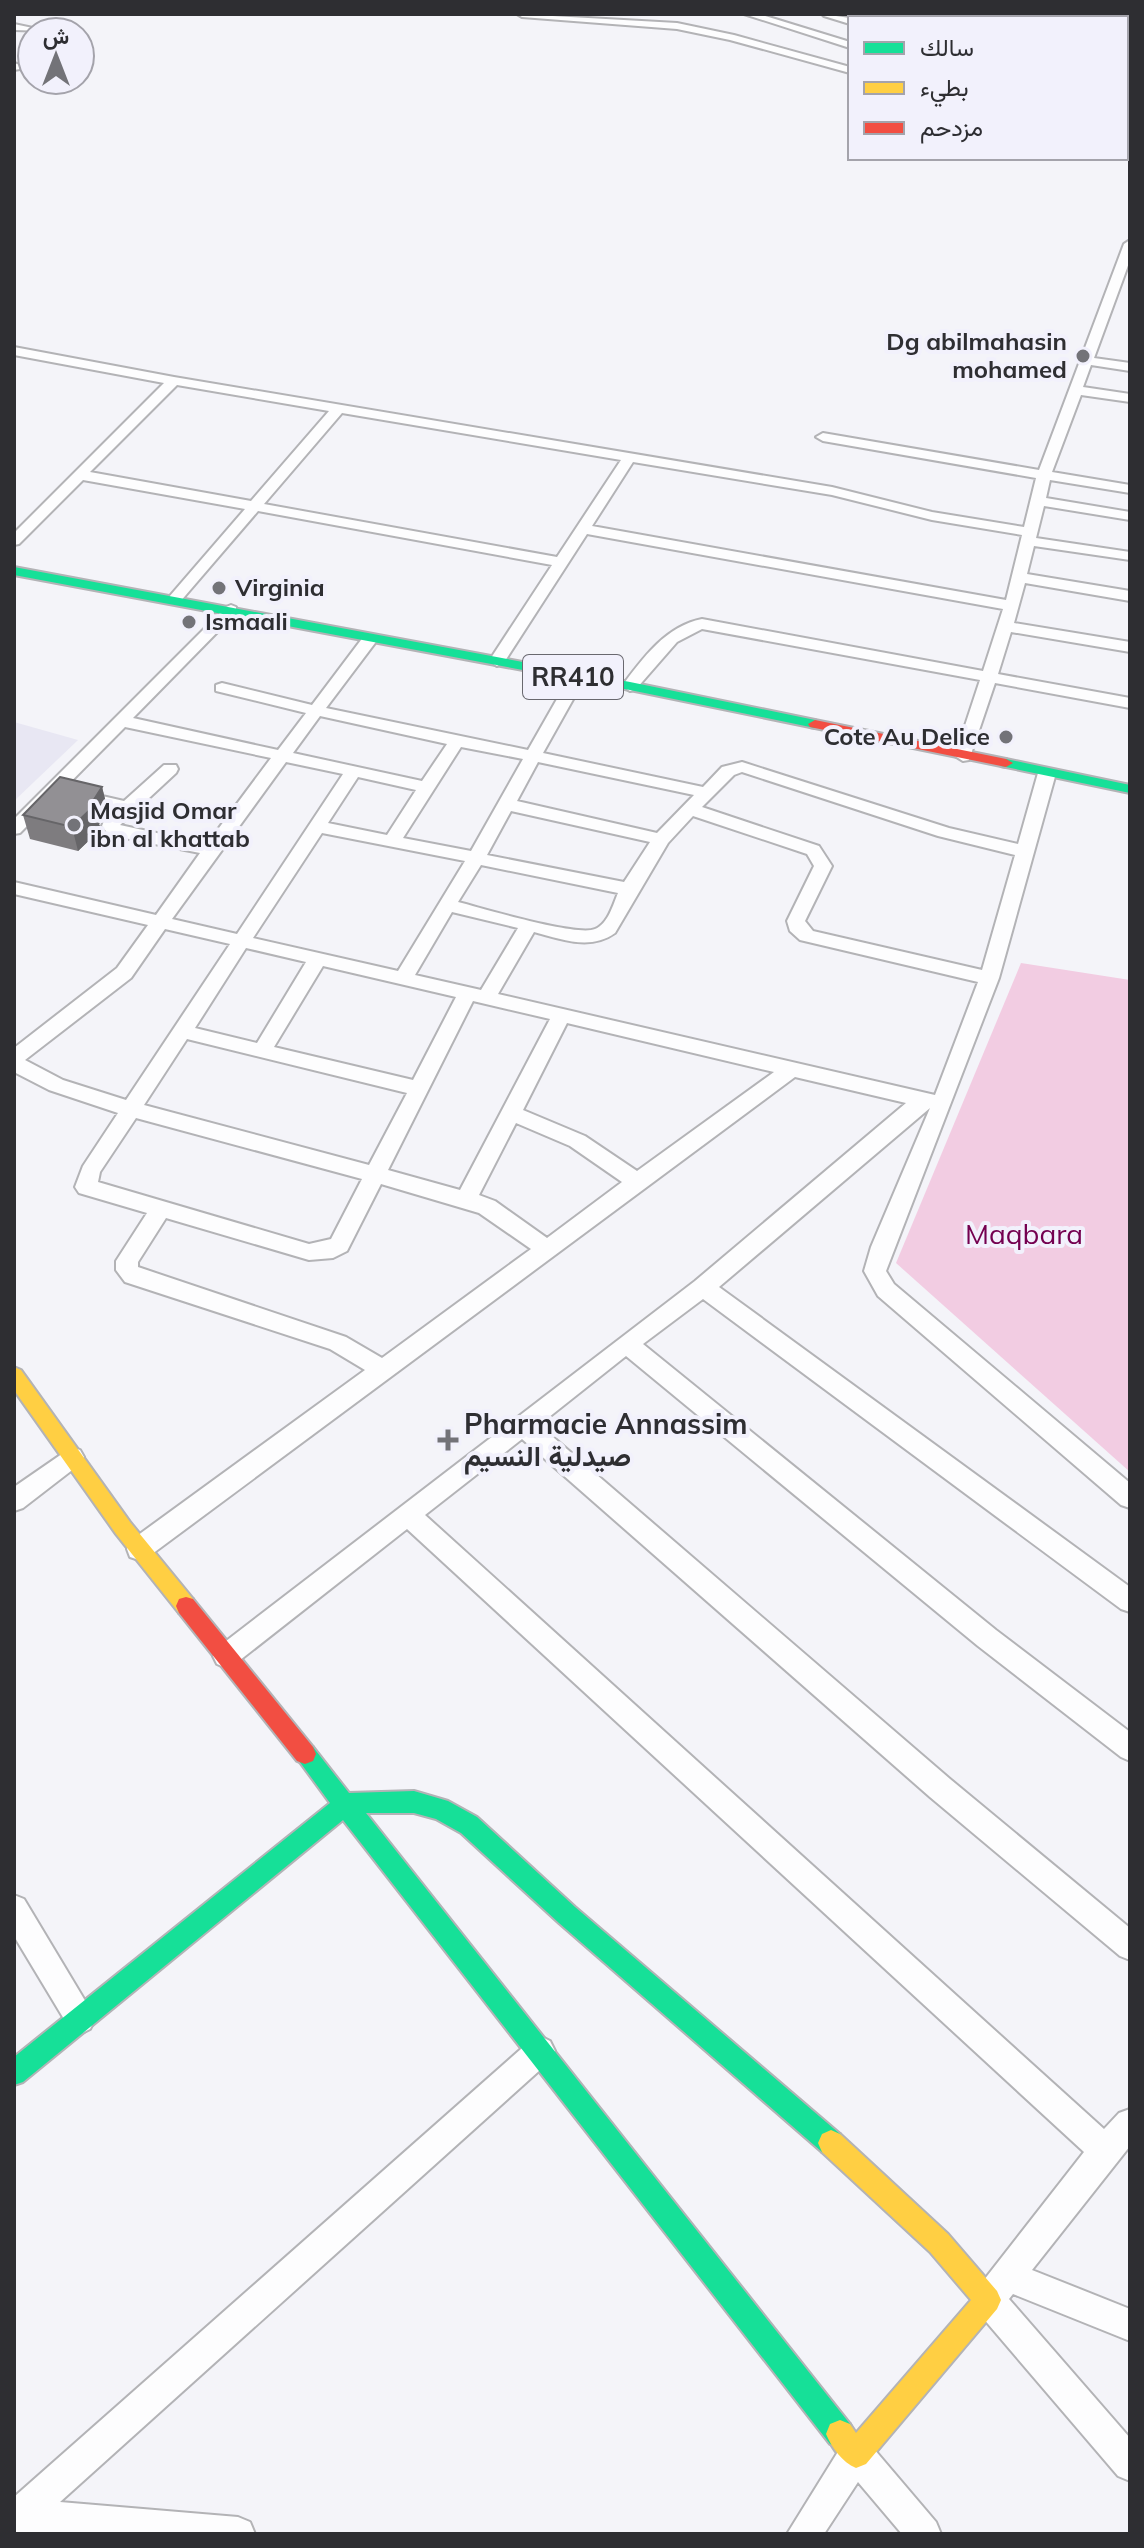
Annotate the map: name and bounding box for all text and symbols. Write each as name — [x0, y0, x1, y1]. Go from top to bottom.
north arrow — [16, 16, 96, 96]
legend — [848, 16, 1128, 160]
text: ش — [43, 22, 69, 50]
text: سالك — [920, 32, 974, 62]
text: بطيء — [920, 72, 969, 107]
text: مزدحم — [920, 112, 983, 144]
place label: Dg abilmahasin mohamed — [886, 326, 1067, 384]
marker: Dg abilmahasin mohamed — [1074, 347, 1092, 365]
place label: Virginia — [234, 572, 325, 602]
marker: Virginia — [210, 579, 228, 597]
place label: Ismaali — [205, 606, 288, 636]
marker: Ismaali — [180, 613, 198, 631]
road number: RR410 — [523, 655, 623, 699]
place label: Cote Au Delice — [824, 721, 990, 751]
marker: Cote Au Delice — [997, 728, 1015, 746]
place label: Masjid Omar ibn al khattab — [90, 795, 250, 853]
marker: Masjid Omar ibn al khattab — [65, 816, 83, 834]
park label: Maqbara — [965, 1216, 1083, 1251]
place label: Pharmacie Annassim صيدلية النسيم — [464, 1406, 748, 1475]
marker: Pharmacie Annassim صيدلية النسيم — [439, 1431, 457, 1449]

